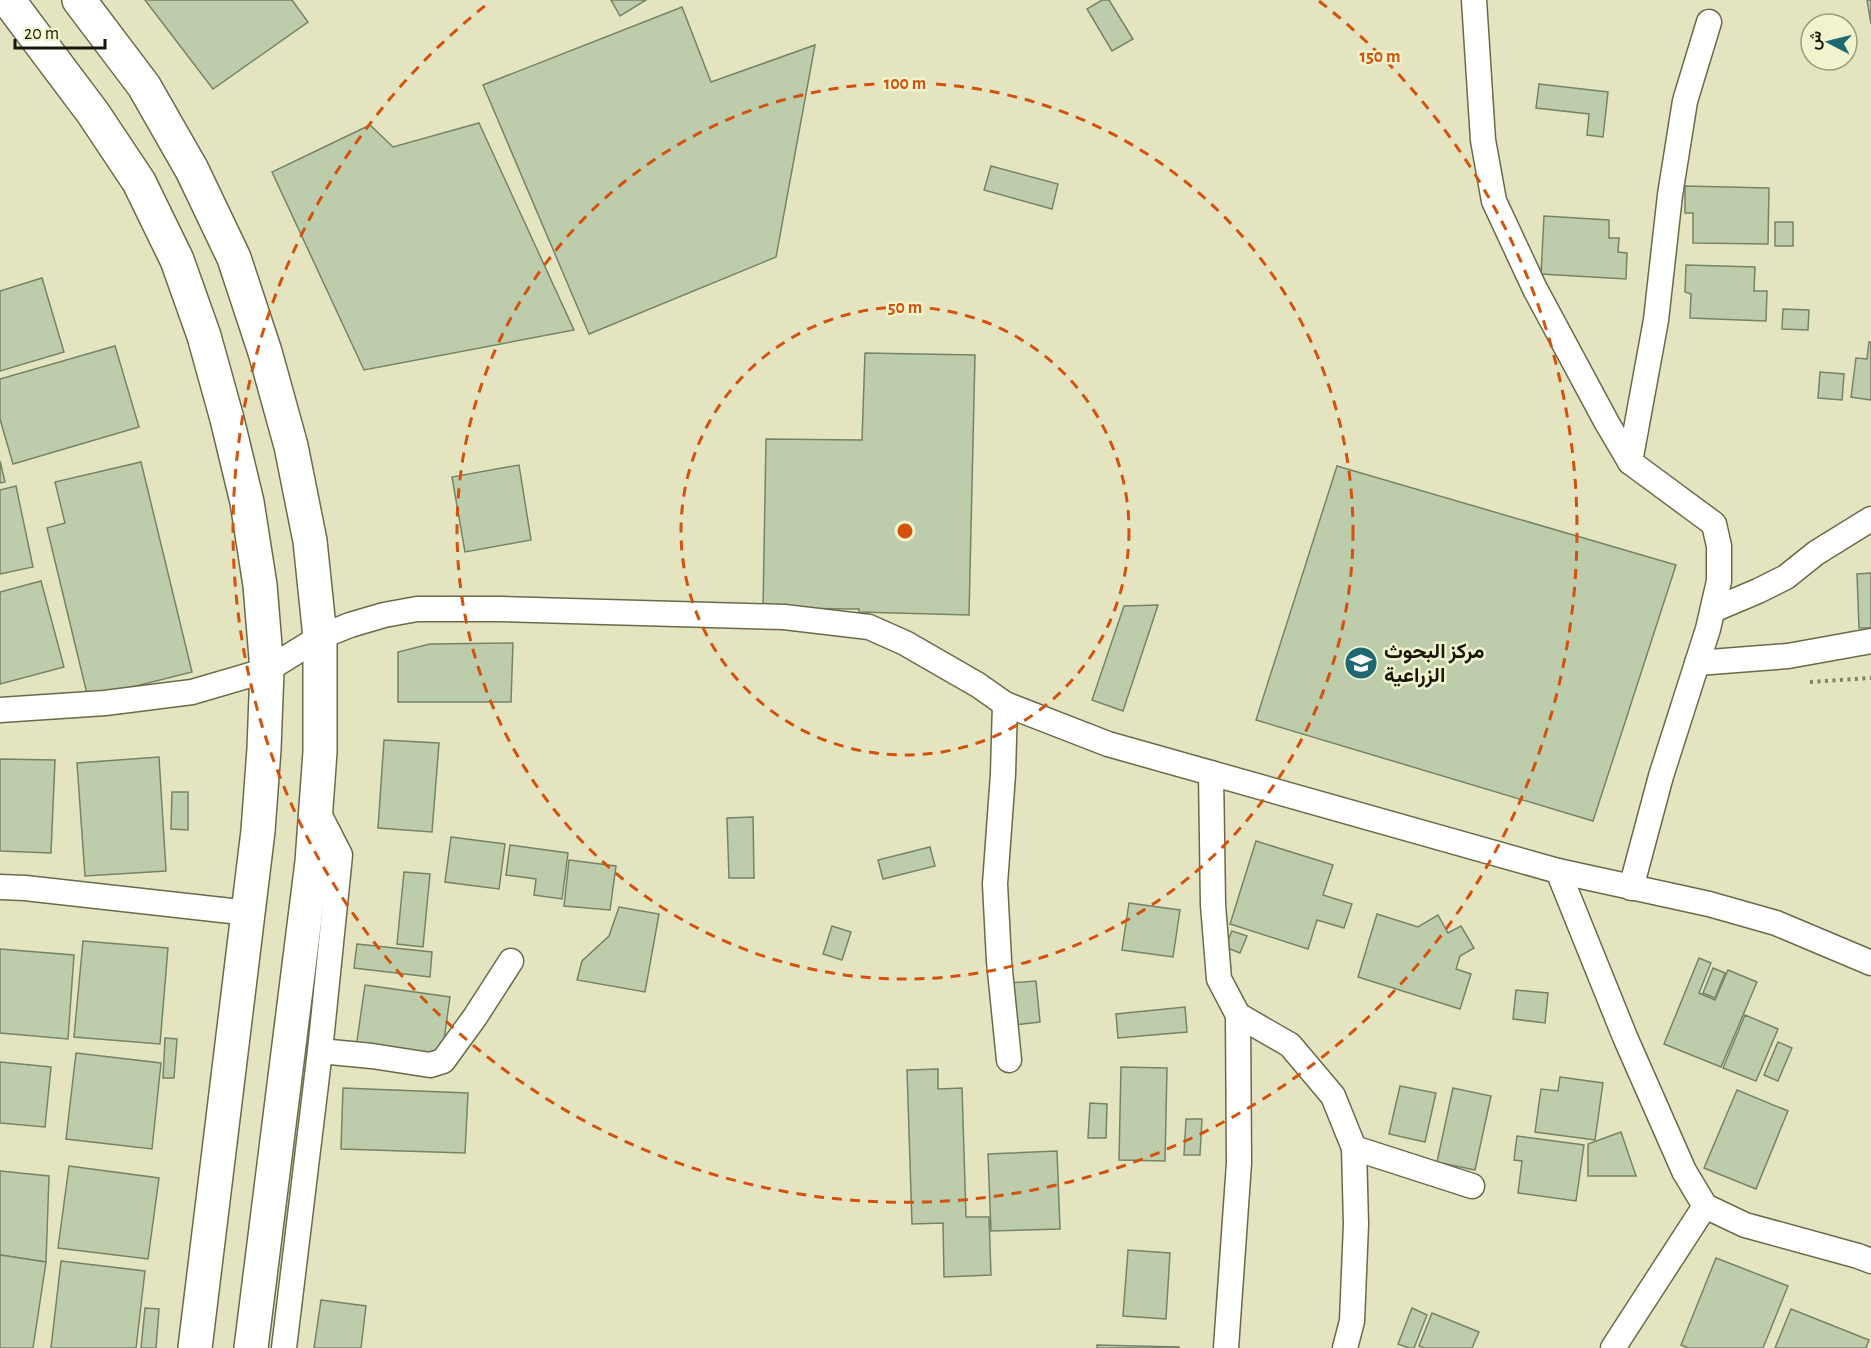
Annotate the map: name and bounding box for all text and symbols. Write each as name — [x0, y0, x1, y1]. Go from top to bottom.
scale bar — [15, 12, 105, 50]
north arrow — [1799, 12, 1859, 72]
text: 20 m — [24, 25, 59, 43]
text: ش — [1806, 30, 1825, 51]
text: 150 m — [1360, 48, 1400, 66]
text: 100 m — [884, 75, 926, 93]
text: 50 m — [888, 299, 922, 317]
centre of rings — [895, 521, 915, 541]
place label: مركز البحوث الزراعية — [1384, 641, 1484, 688]
school or university icon: مركز البحوث الزراعية — [1343, 645, 1379, 681]

